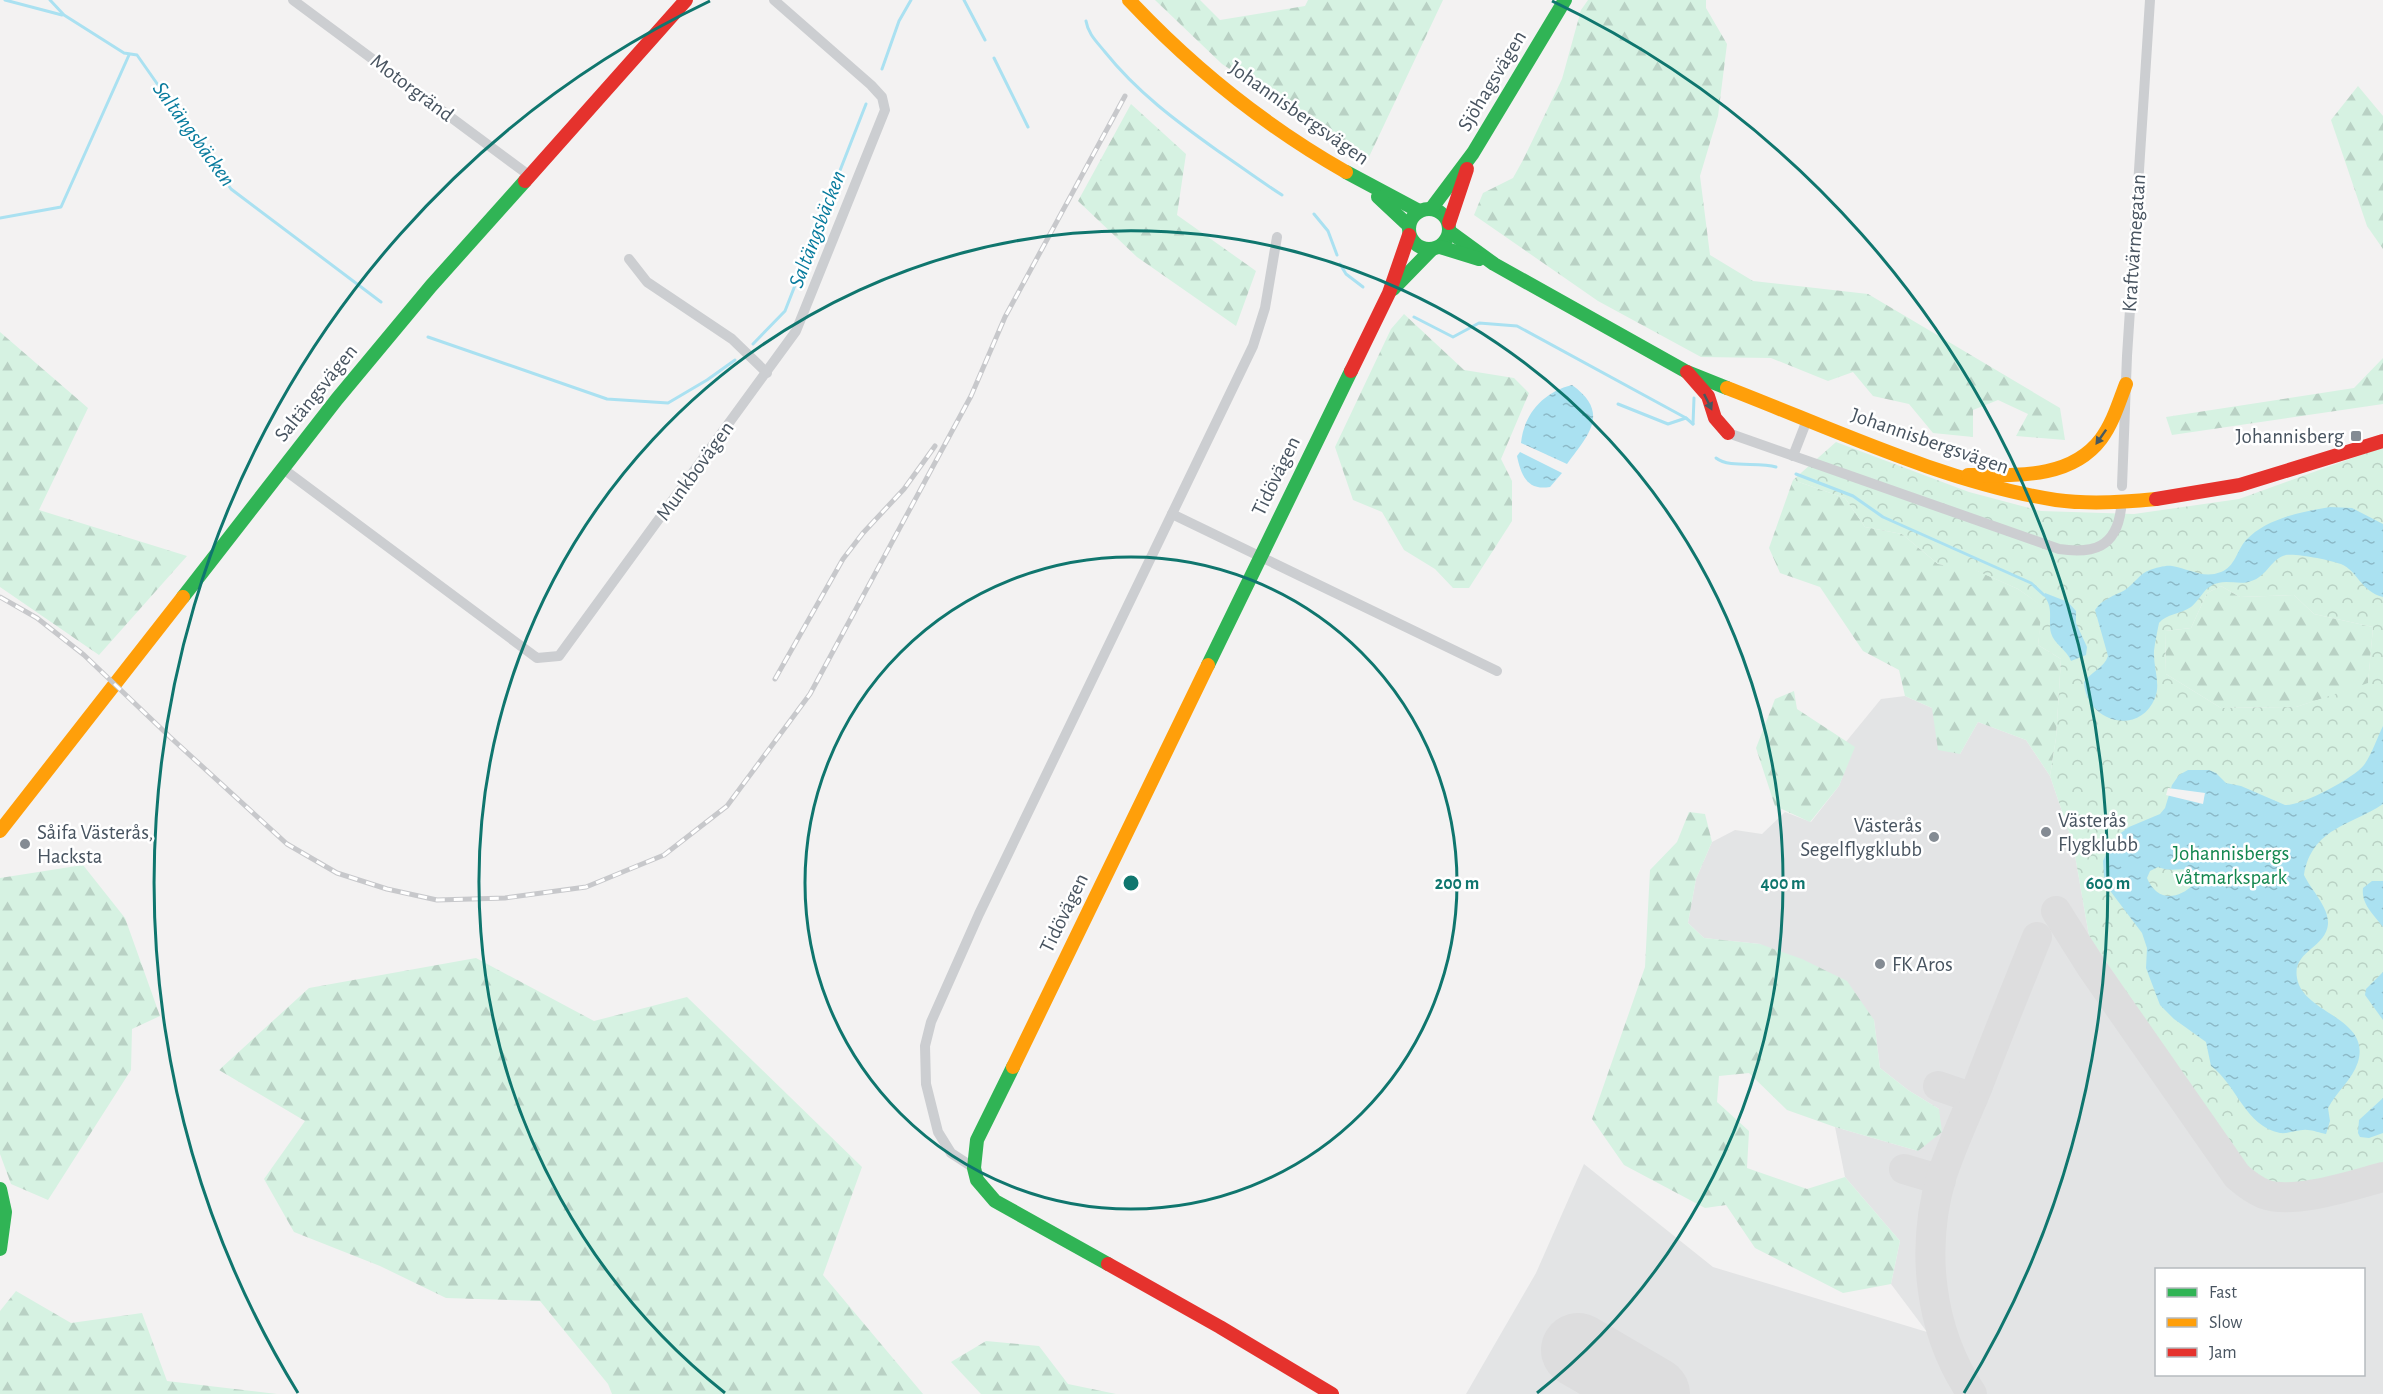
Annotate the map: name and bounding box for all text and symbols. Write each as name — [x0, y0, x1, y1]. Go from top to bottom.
street label: Sjöhagsvägen — [1454, 27, 1530, 135]
street label: Motorgränd — [367, 50, 457, 126]
street label: Johannisbergsvägen — [1225, 57, 1373, 169]
water label: Saltängsbäcken — [149, 78, 239, 190]
water label: Saltängsbäcken — [785, 167, 849, 291]
street label: Kraftvärmegatan — [2119, 173, 2149, 313]
street label: Saltängsvägen — [271, 340, 361, 446]
one-way arrow — [1703, 393, 1713, 411]
street label: Johannisbergsvägen — [1848, 404, 2012, 478]
street label: Munkbovägen — [652, 418, 738, 524]
place label: Johannisberg — [2235, 426, 2345, 447]
one-way arrow — [2095, 428, 2107, 444]
marker: Johannisberg — [2349, 429, 2363, 443]
street label: Tidövägen — [1248, 433, 1304, 519]
place label: Västerås Flygklubb — [2058, 810, 2138, 855]
place label: Västerås Segelflygklubb — [1800, 815, 1922, 860]
place label: Såifa Västerås, Hacksta — [37, 822, 153, 867]
marker: Västerås Flygklubb — [2039, 825, 2053, 839]
marker: Västerås Segelflygklubb — [1927, 830, 1941, 844]
marker: Såifa Västerås, Hacksta — [18, 837, 32, 851]
park label: Johannisbergs våtmarkspark — [2173, 843, 2289, 888]
street label: Tidövägen — [1036, 870, 1092, 956]
centre of rings — [1121, 873, 1141, 893]
text: 200 m — [1435, 875, 1479, 893]
text: 400 m — [1760, 875, 1806, 893]
text: 600 m — [2086, 875, 2130, 893]
place label: FK Aros — [1892, 954, 1953, 975]
marker: FK Aros — [1873, 957, 1887, 971]
legend — [2155, 1268, 2365, 1376]
text: Fast — [2209, 1284, 2237, 1302]
text: Slow — [2209, 1314, 2242, 1332]
text: Jam — [2209, 1344, 2237, 1362]

